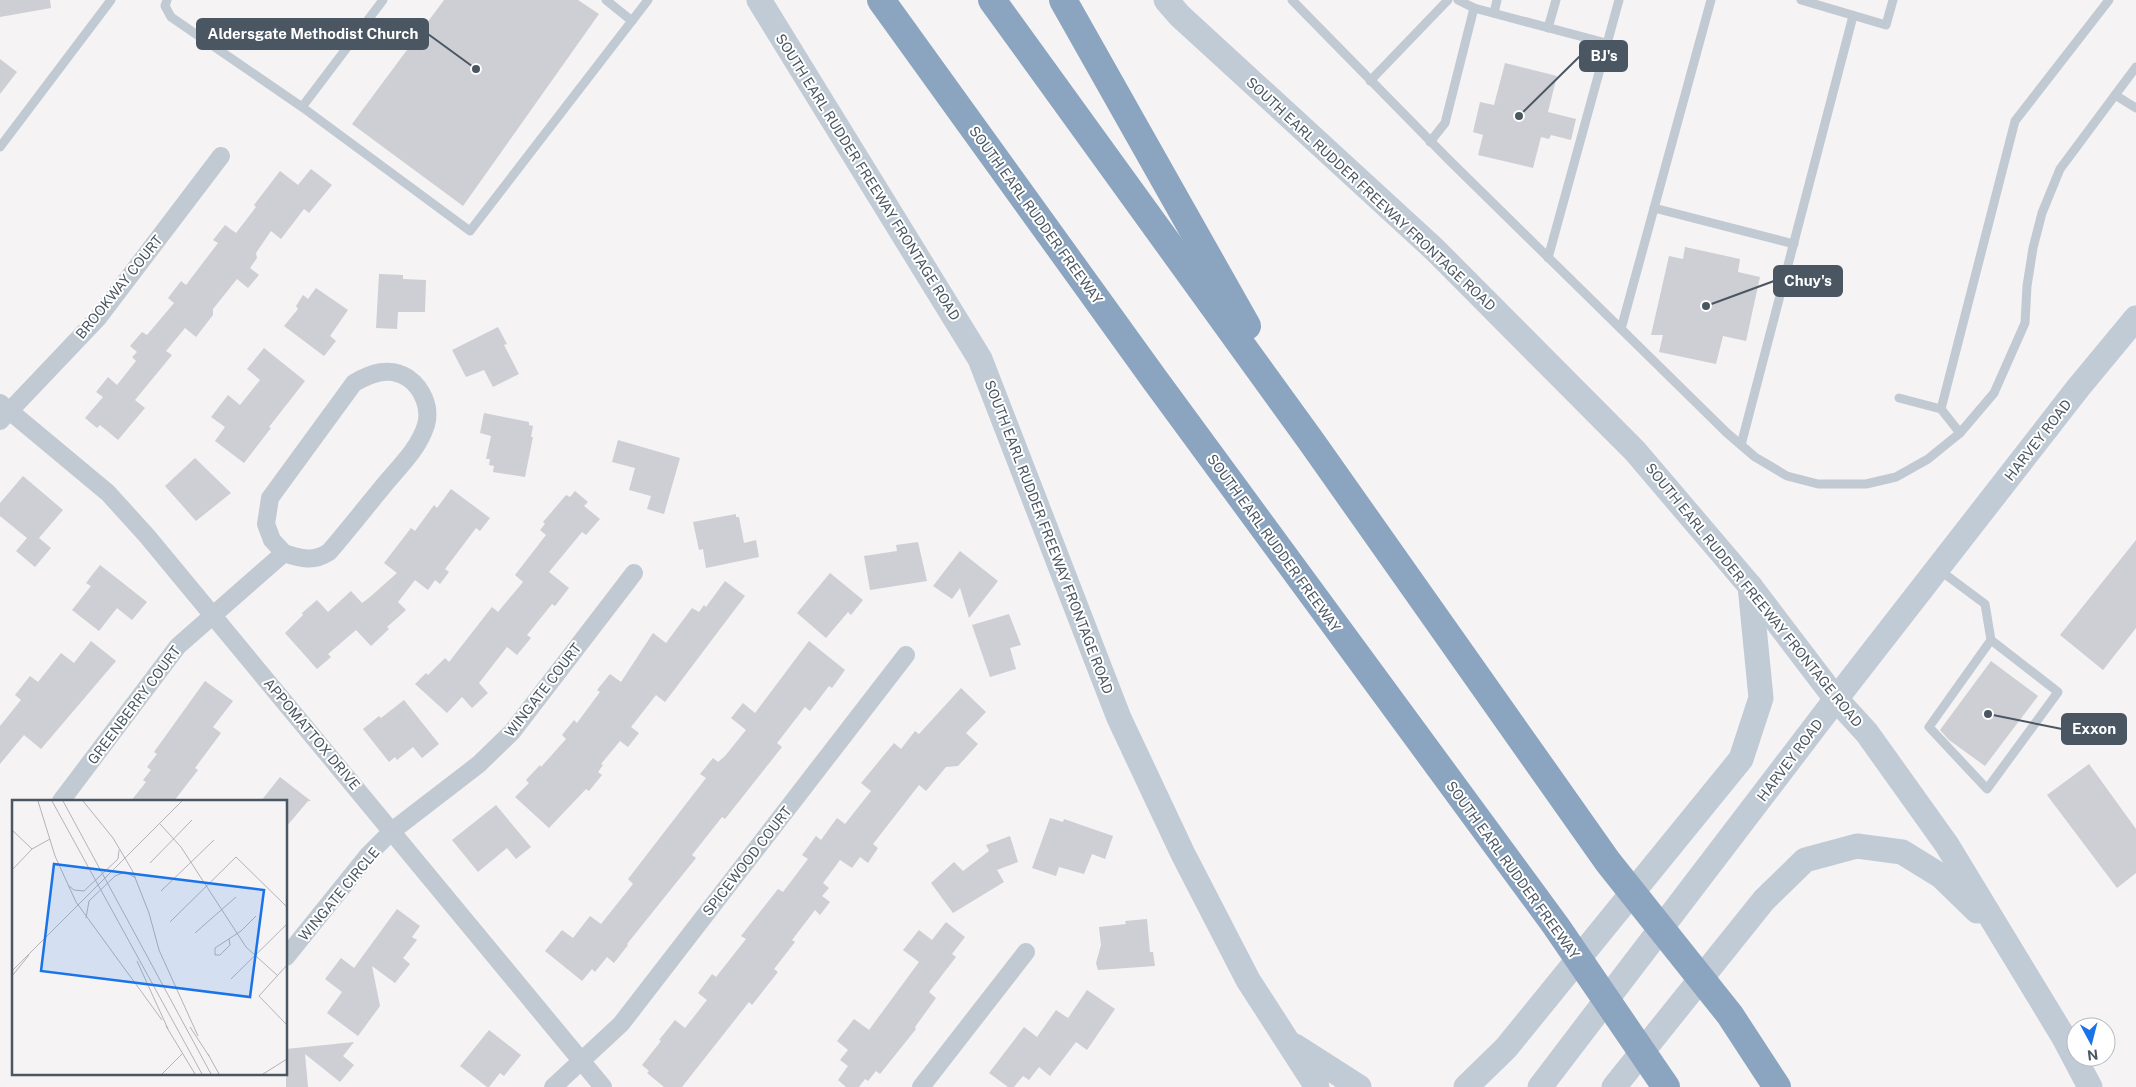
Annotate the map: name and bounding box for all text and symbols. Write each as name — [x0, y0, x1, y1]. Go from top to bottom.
callout: Aldersgate Methodist Church — [197, 19, 428, 49]
text: Aldersgate Methodist Church — [208, 25, 419, 42]
street label: SOUTH EARL RUDDER FREEWAY FRONTAGE ROAD — [772, 31, 964, 323]
callout: BJ's — [1580, 41, 1627, 71]
text: BJ's — [1590, 47, 1618, 64]
street label: SOUTH EARL RUDDER FREEWAY FRONTAGE ROAD — [1243, 74, 1499, 314]
street label: SOUTH EARL RUDDER FREEWAY — [966, 123, 1106, 307]
street label: BROOKWAY COURT — [72, 232, 166, 342]
callout: Chuy's — [1774, 266, 1842, 296]
text: Chuy's — [1784, 272, 1832, 289]
street label: SOUTH EARL RUDDER FREEWAY FRONTAGE ROAD — [982, 378, 1116, 696]
street label: HARVEY ROAD — [2001, 396, 2075, 484]
street label: SOUTH EARL RUDDER FREEWAY — [1204, 451, 1344, 635]
street label: SOUTH EARL RUDDER FREEWAY FRONTAGE ROAD — [1642, 460, 1866, 730]
street label: WINGATE COURT — [501, 640, 585, 740]
street label: GREENBERRY COURT — [84, 643, 184, 767]
street label: APPOMATTOX DRIVE — [261, 675, 363, 793]
callout: Exxon — [2062, 714, 2126, 744]
street label: HARVEY ROAD — [1754, 716, 1826, 804]
text: Exxon — [2072, 720, 2116, 737]
street label: SOUTH EARL RUDDER FREEWAY — [1443, 778, 1583, 962]
inset map — [12, 800, 288, 1074]
street label: SPICEWOOD COURT — [699, 803, 795, 919]
street label: WINGATE CIRCLE — [295, 844, 383, 944]
north arrow — [2066, 1017, 2116, 1067]
text: N — [2086, 1046, 2099, 1064]

